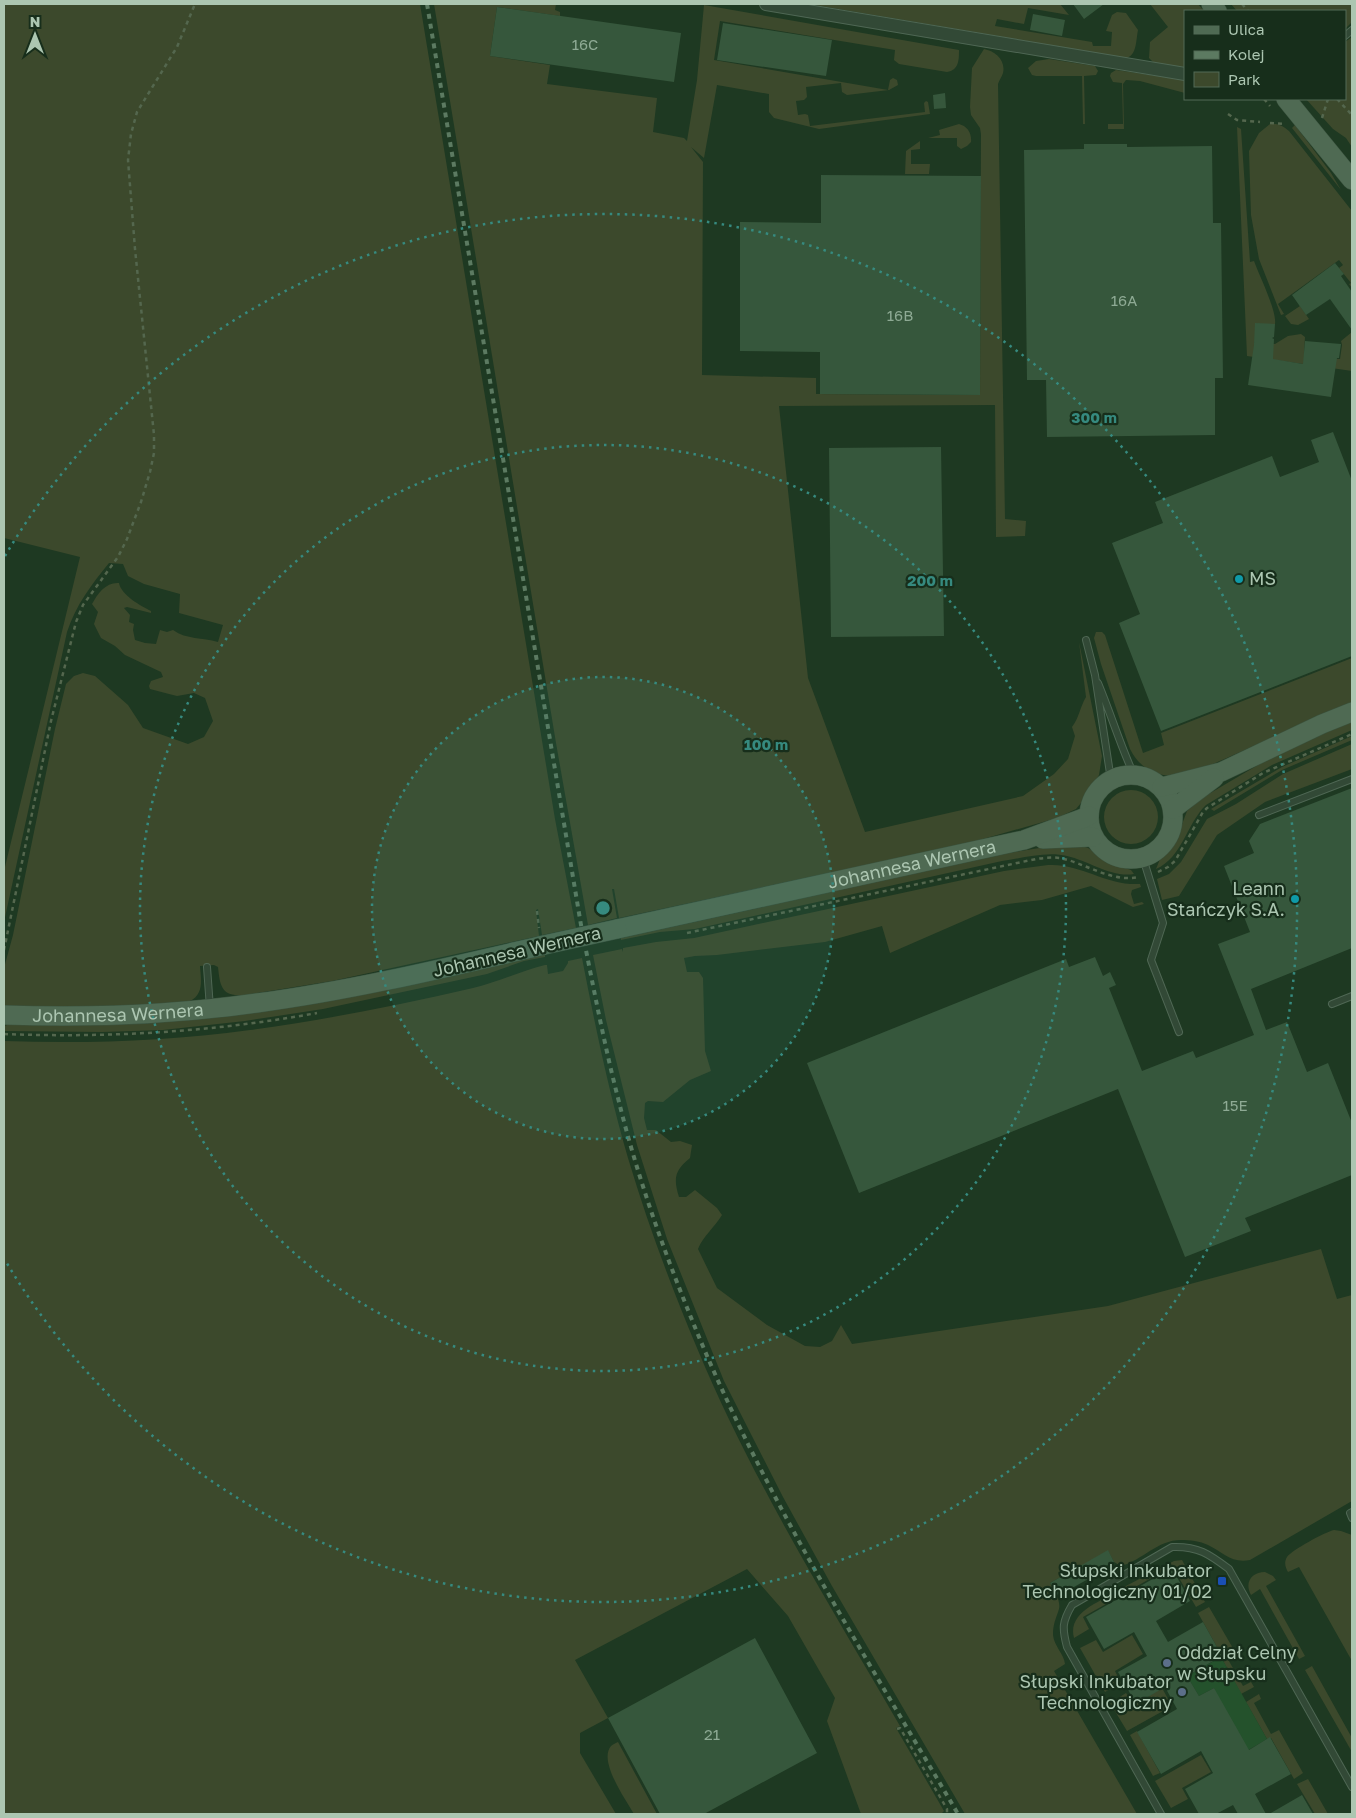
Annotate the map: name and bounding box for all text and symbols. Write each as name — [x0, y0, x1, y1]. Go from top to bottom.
north arrow — [10, 10, 60, 60]
legend — [1184, 10, 1346, 100]
text: N — [30, 13, 40, 30]
text: Ulica — [1228, 20, 1264, 38]
house number: 16C — [572, 35, 598, 53]
text: Kolej — [1228, 45, 1264, 63]
text: Park — [1228, 70, 1261, 88]
house number: 16A — [1111, 291, 1137, 309]
house number: 16B — [887, 306, 913, 324]
text: 300 m — [1071, 408, 1117, 426]
place label: MS — [1249, 567, 1276, 589]
text: 200 m — [907, 571, 953, 589]
marker: MS — [1233, 573, 1245, 585]
text: 100 m — [744, 735, 788, 753]
street label: Johannesa Wernera — [826, 834, 998, 893]
place label: Leann Stańczyk S.A. — [1167, 877, 1285, 920]
marker: Leann Stańczyk S.A. — [1289, 893, 1301, 905]
centre of rings — [594, 899, 612, 917]
street label: Johannesa Wernera — [431, 921, 603, 981]
street label: Johannesa Wernera — [32, 998, 204, 1026]
house number: 15E — [1222, 1096, 1248, 1114]
place label: Słupski Inkubator Technologiczny 01/02 — [1023, 1559, 1212, 1602]
marker: Słupski Inkubator Technologiczny 01/02 — [1216, 1575, 1228, 1587]
place label: Oddział Celny w Słupsku — [1177, 1641, 1296, 1684]
marker: Oddział Celny w Słupsku — [1161, 1657, 1173, 1669]
place label: Słupski Inkubator Technologiczny — [1020, 1670, 1172, 1713]
marker: Słupski Inkubator Technologiczny — [1176, 1686, 1188, 1698]
house number: 21 — [704, 1725, 720, 1743]

